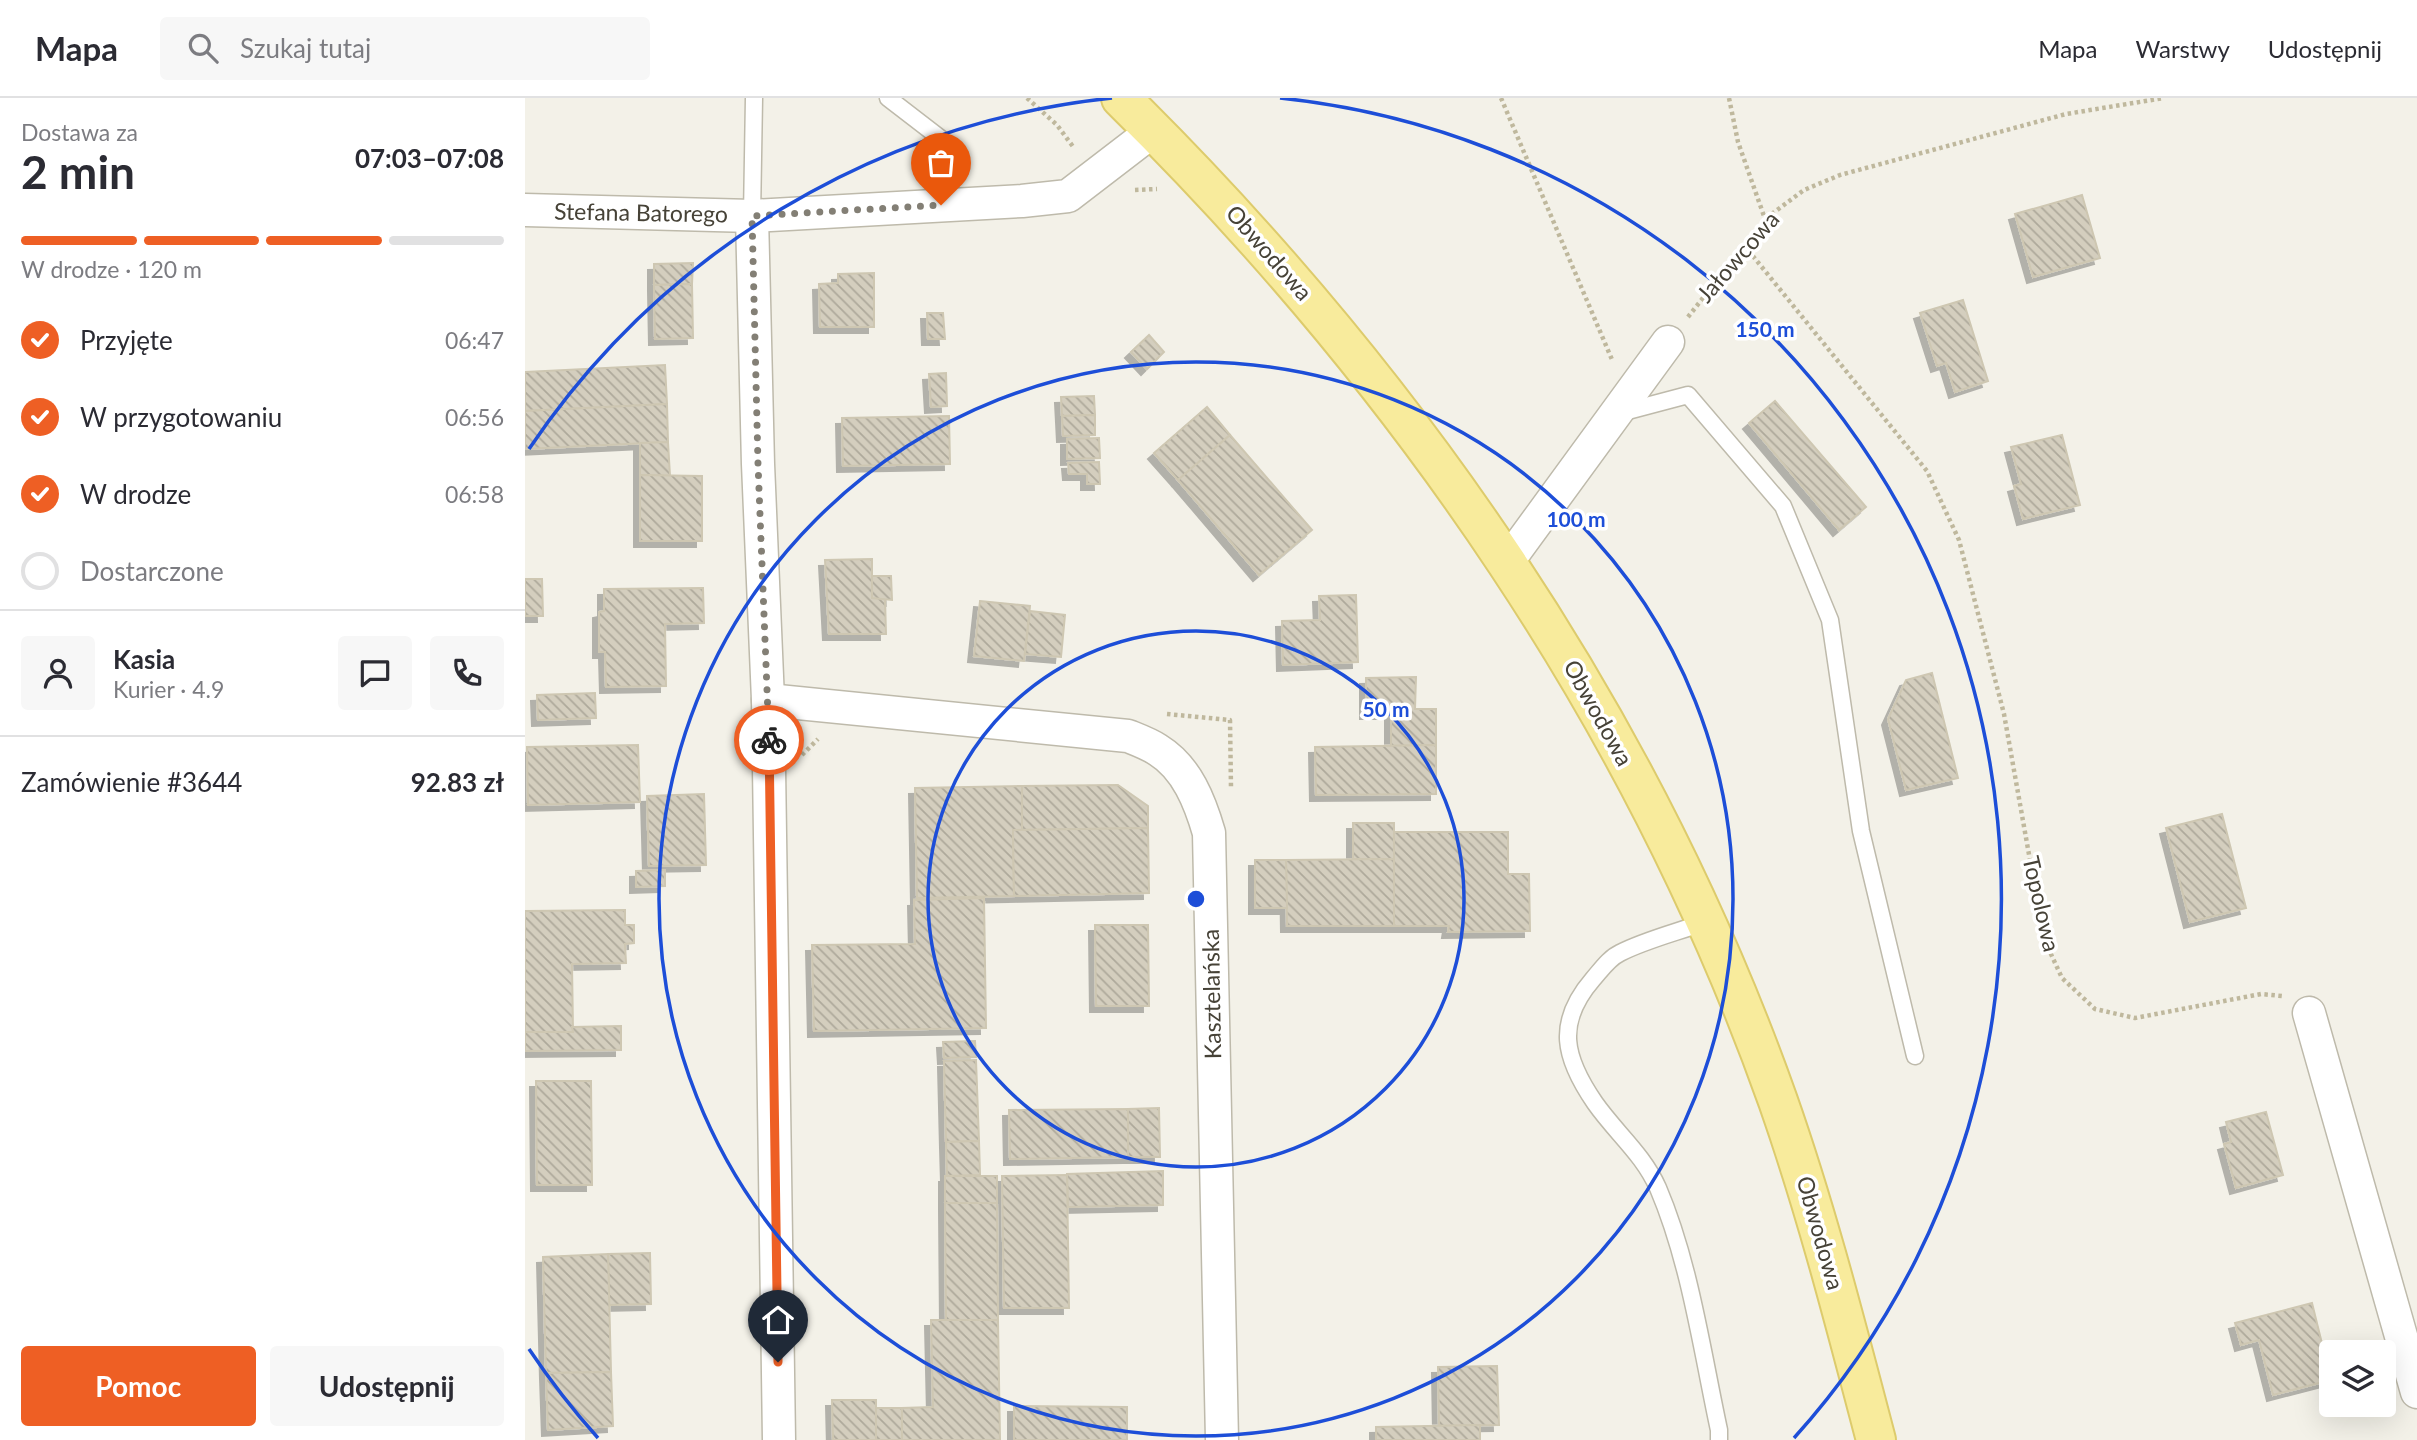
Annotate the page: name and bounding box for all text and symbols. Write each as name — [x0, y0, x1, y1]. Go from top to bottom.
search box — [160, 17, 650, 80]
text: Mapa — [35, 28, 118, 68]
icon: search — [184, 29, 222, 67]
text: Szukaj tutaj — [240, 32, 371, 64]
text: Mapa — [2038, 34, 2097, 63]
text: Warstwy — [2135, 34, 2230, 63]
text: Udostępnij — [2268, 34, 2382, 63]
text: Dostawa za — [21, 118, 138, 146]
pin — [911, 133, 971, 205]
text: 07:03–07:08 — [355, 142, 504, 174]
text: 2 min — [21, 144, 135, 199]
icon: bag — [922, 144, 960, 182]
street label: Stefana Batorego — [554, 196, 728, 228]
street label: Obwodowa — [1221, 199, 1319, 306]
street label: Jałowcowa — [1690, 205, 1784, 308]
text: W drodze · 120 m — [21, 255, 202, 283]
text: 150 m — [1735, 316, 1795, 341]
icon: check — [21, 321, 59, 359]
text: Przyjęte — [80, 324, 173, 356]
text: 06:47 — [445, 326, 504, 354]
icon: check — [21, 398, 59, 436]
text: W przygotowaniu — [80, 401, 282, 433]
text: 06:56 — [445, 403, 504, 431]
icon: check — [21, 475, 59, 513]
text: W drodze — [80, 478, 191, 510]
text: 06:58 — [445, 480, 504, 508]
text: 100 m — [1546, 506, 1606, 531]
text: Dostarczone — [80, 555, 224, 587]
button: person — [21, 636, 95, 710]
button: chat — [338, 636, 412, 710]
button: phone — [430, 636, 504, 710]
text: Kasia — [113, 643, 175, 675]
street label: Obwodowa — [1558, 655, 1639, 770]
text: Kurier · 4.9 — [113, 675, 224, 703]
text: 50 m — [1362, 696, 1410, 721]
courier — [734, 705, 804, 775]
icon: bike — [750, 721, 788, 759]
text: Zamówienie #3644 — [21, 766, 242, 798]
text: 92.83 zł — [411, 766, 504, 798]
street label: Topolowa — [2017, 853, 2067, 954]
centre of rings — [1184, 887, 1208, 911]
street label: Kasztelańska — [1196, 929, 1226, 1059]
street label: Obwodowa — [1791, 1173, 1851, 1293]
pin — [748, 1290, 808, 1362]
icon: home — [759, 1301, 797, 1339]
map controls — [2319, 1340, 2396, 1417]
button: layers — [2319, 1340, 2396, 1417]
button: Pomoc — [21, 1346, 256, 1426]
button: Udostępnij — [270, 1346, 504, 1426]

